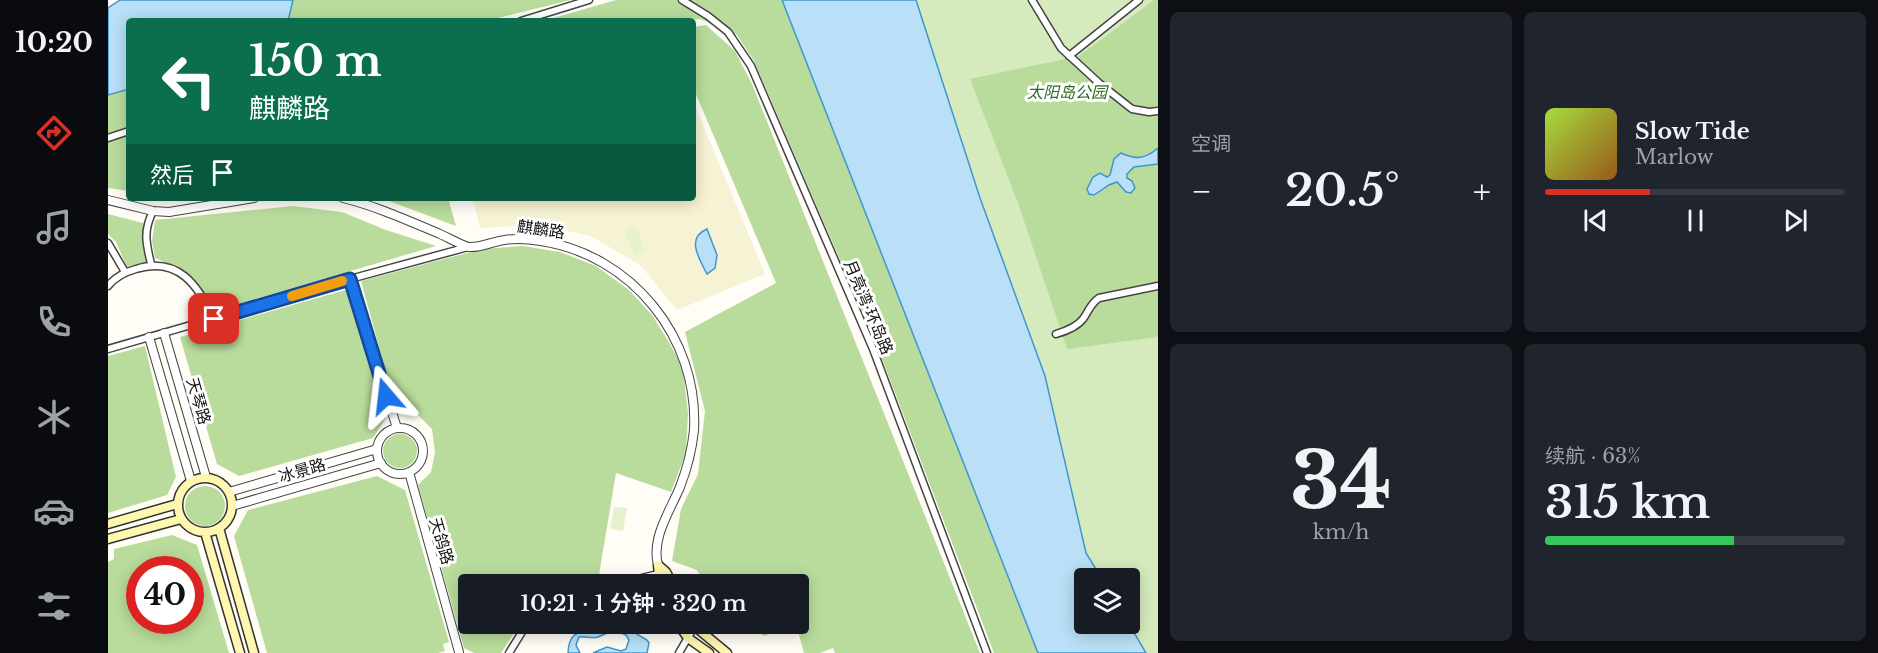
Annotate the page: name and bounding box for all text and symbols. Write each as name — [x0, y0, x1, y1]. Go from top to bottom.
text: 10:20 — [15, 26, 93, 59]
text: 150 m — [249, 35, 382, 87]
icon: left — [150, 42, 228, 120]
park label: 太阳岛公园 — [1027, 82, 1109, 102]
text: 麒麟路 — [249, 92, 330, 125]
icon: directions — [33, 112, 75, 154]
text: Slow Tide — [1635, 118, 1750, 145]
text: 空调 — [1191, 132, 1231, 156]
text: Marlow — [1635, 145, 1714, 169]
icon: arrive — [206, 156, 239, 189]
text: 然后 — [150, 162, 194, 189]
text: 20.5° — [1285, 162, 1400, 218]
text: − — [1191, 171, 1212, 212]
text: + — [1473, 171, 1491, 212]
icon: previous — [1579, 204, 1612, 237]
icon: pause — [1679, 204, 1712, 237]
icon: next — [1779, 204, 1812, 237]
icon: music — [33, 206, 75, 248]
street label: 麒麟路 — [516, 216, 566, 242]
street label: 月亮湾·环岛路 — [840, 257, 898, 357]
pin — [188, 293, 239, 344]
icon: phone — [33, 301, 75, 343]
icon: arrive — [197, 302, 230, 335]
position arrow — [354, 364, 418, 428]
street label: 天琴路 — [183, 375, 215, 427]
icon: climate — [33, 396, 75, 438]
text: 34 — [1290, 432, 1392, 529]
text: 续航 · 63% — [1545, 444, 1641, 468]
street label: 冰景路 — [276, 454, 328, 486]
text: 315 km — [1545, 474, 1710, 530]
icon: car — [33, 490, 75, 532]
street label: 天鸽路 — [426, 515, 458, 567]
text: km/h — [1313, 520, 1369, 544]
speed limit sign: 40 — [126, 556, 204, 634]
map controls — [1074, 568, 1140, 634]
button: layers — [1074, 568, 1140, 634]
icon: filters — [33, 585, 75, 627]
text: 10:21 · 1 分钟 · 320 m — [520, 590, 747, 617]

